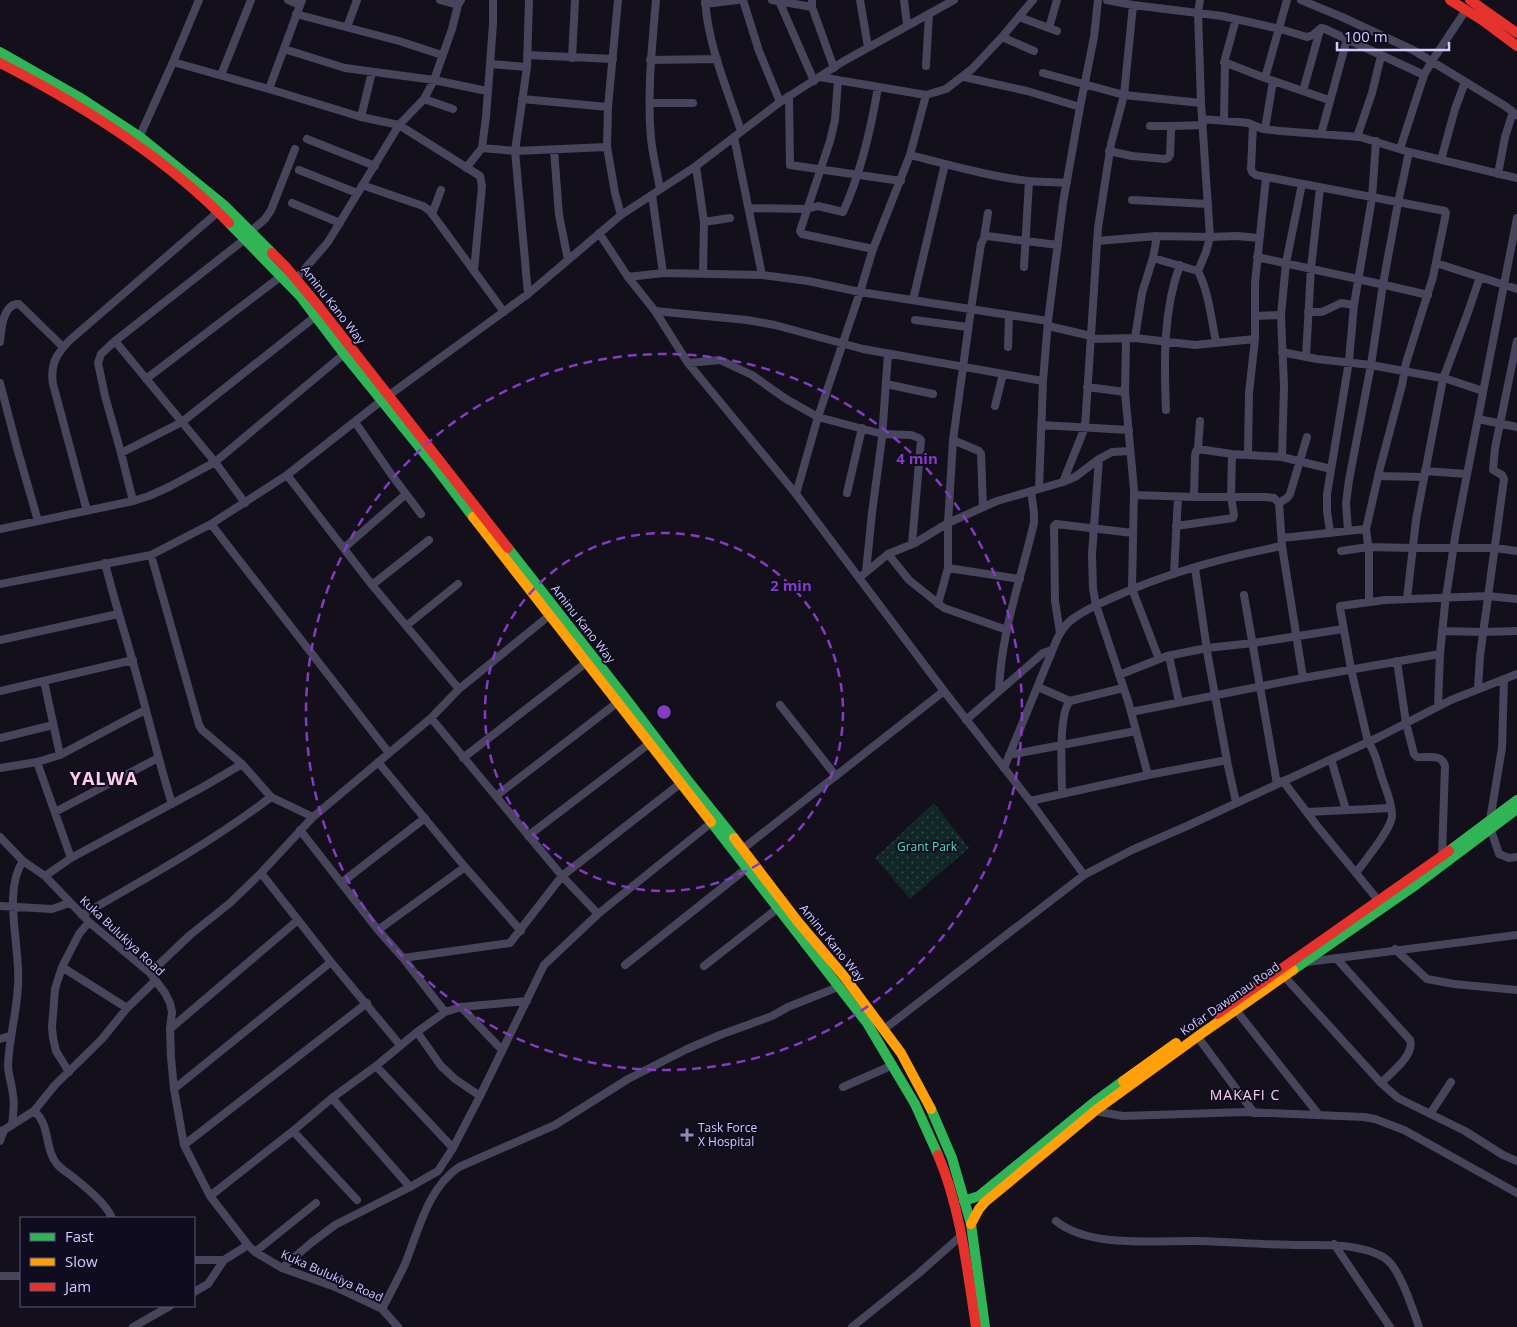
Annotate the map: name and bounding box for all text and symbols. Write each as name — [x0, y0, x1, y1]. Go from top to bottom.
scale bar — [1337, 20, 1450, 52]
text: 100 m — [1344, 26, 1388, 46]
street label: Aminu Kano Way — [297, 262, 370, 348]
text: 4 min — [896, 448, 938, 468]
text: 2 min — [770, 575, 812, 595]
street label: Aminu Kano Way — [547, 581, 620, 667]
centre of rings — [655, 703, 673, 721]
district label: YALWA — [70, 766, 138, 790]
park label: Grant Park — [897, 838, 958, 855]
street label: Kuka Bulukiya Road — [76, 892, 168, 979]
street label: Aminu Kano Way — [796, 900, 870, 986]
street label: Kofar Dawanau Road — [1177, 958, 1283, 1039]
district label: MAKAFI C — [1210, 1085, 1280, 1104]
place label: Task Force X Hospital — [698, 1119, 757, 1150]
marker: Task Force X Hospital — [680, 1128, 694, 1142]
legend — [20, 1217, 195, 1307]
text: Fast — [65, 1226, 94, 1246]
street label: Kuka Bulukiya Road — [278, 1245, 386, 1306]
text: Slow — [65, 1251, 98, 1271]
text: Jam — [63, 1276, 91, 1296]

